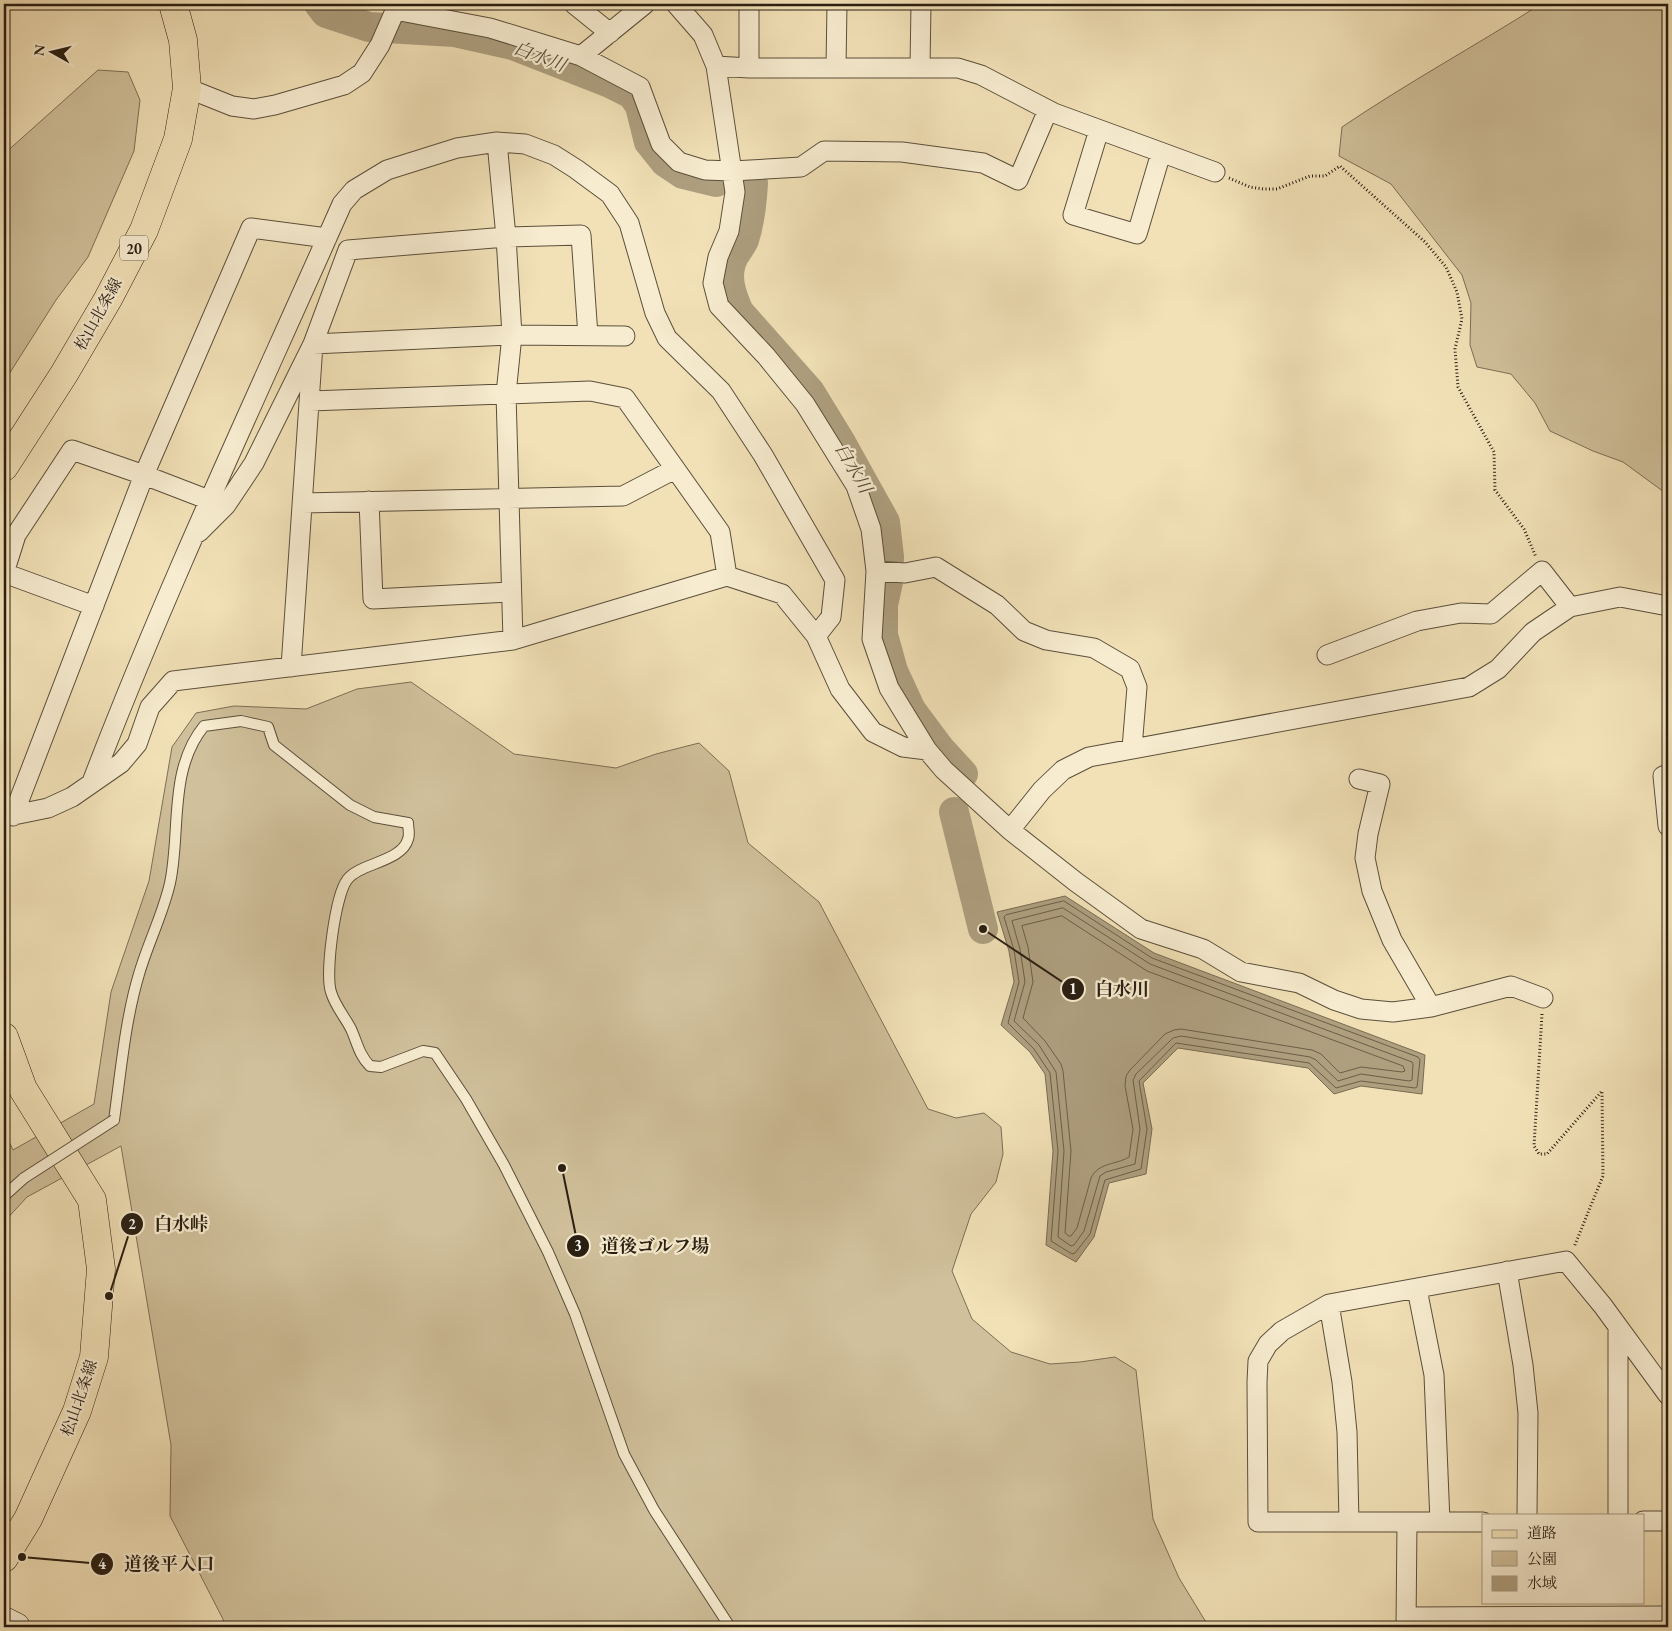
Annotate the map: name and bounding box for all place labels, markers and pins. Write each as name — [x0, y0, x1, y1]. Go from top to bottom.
callout: 白水川 — [1060, 973, 1159, 1006]
callout: 白水峠 — [119, 1207, 218, 1240]
callout: 道後ゴルフ場 — [566, 1229, 719, 1262]
callout: 道後平入口 — [89, 1547, 224, 1580]

